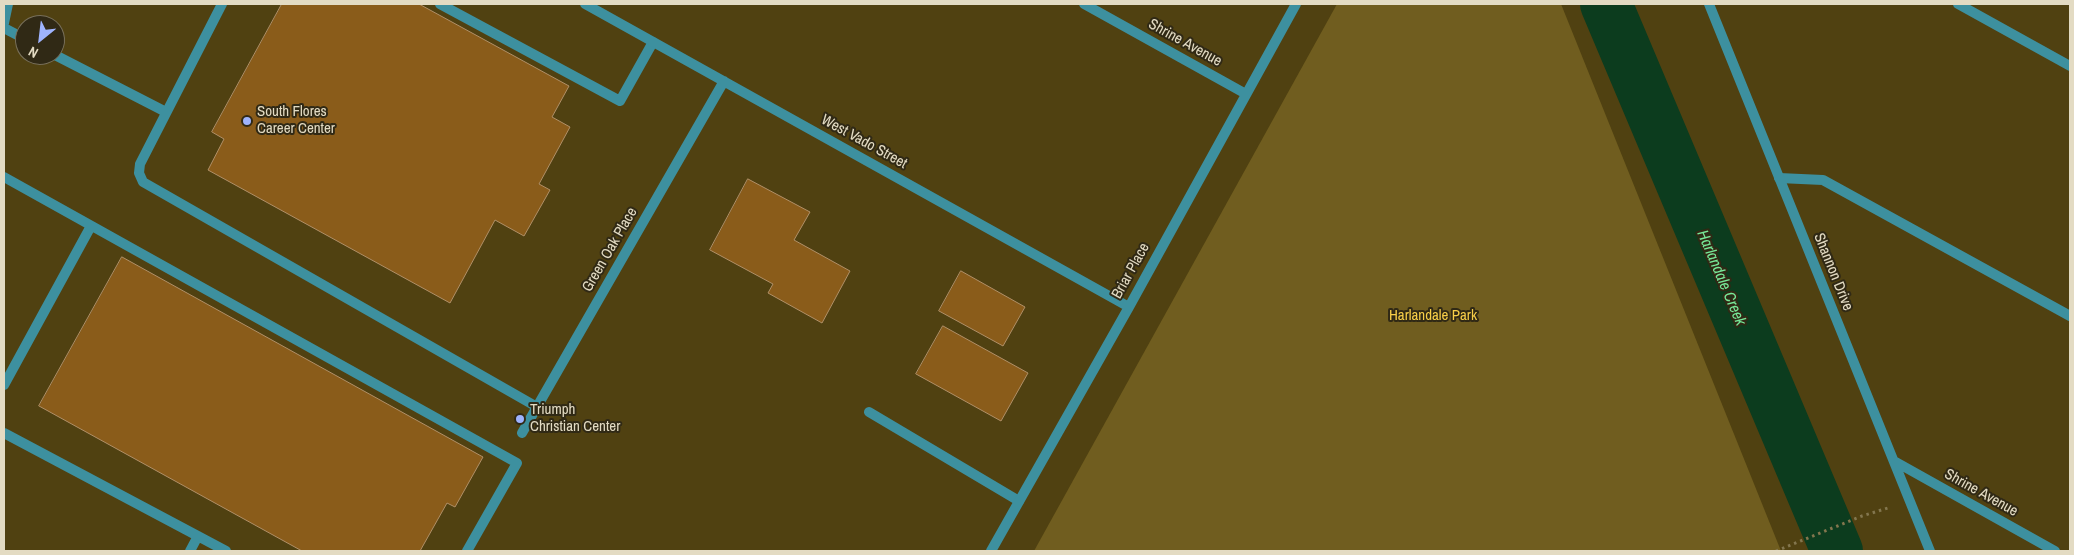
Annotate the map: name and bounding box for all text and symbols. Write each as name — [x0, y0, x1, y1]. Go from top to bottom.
north arrow — [15, 15, 65, 65]
street label: Shrine Avenue — [1145, 15, 1225, 71]
text: N — [25, 42, 41, 62]
place label: South Flores Career Center — [257, 103, 335, 138]
street label: West Vado Street — [818, 111, 910, 173]
marker: South Flores Career Center — [241, 115, 253, 127]
street label: Green Oak Place — [579, 205, 641, 295]
water label: Harlandale Creek — [1692, 227, 1750, 329]
street label: Shannon Drive — [1809, 231, 1857, 313]
street label: Briar Place — [1108, 240, 1154, 302]
park label: Harlandale Park — [1389, 307, 1477, 325]
place label: Triumph Christian Center — [530, 401, 620, 436]
marker: Triumph Christian Center — [514, 413, 526, 425]
street label: Shrine Avenue — [1941, 465, 2021, 521]

